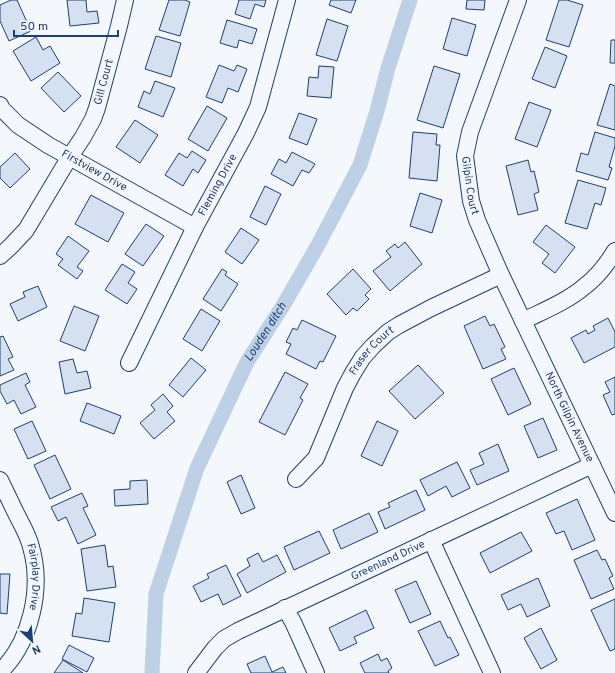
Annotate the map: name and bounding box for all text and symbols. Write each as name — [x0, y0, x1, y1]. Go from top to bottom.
scale bar — [14, 12, 118, 38]
text: 50 m — [20, 19, 48, 35]
street label: Gill Court — [91, 58, 117, 107]
street label: Firstview Drive — [59, 147, 129, 195]
street label: Fleming Drive — [195, 151, 240, 218]
street label: Gilpin Court — [458, 155, 482, 217]
water label: Louden ditch — [241, 299, 291, 365]
street label: Fraser Court — [346, 323, 397, 378]
street label: North Gilpin Avenue — [542, 370, 597, 465]
street label: Greenland Drive — [349, 537, 427, 584]
street label: Fairplay Drive — [23, 542, 43, 612]
north arrow — [12, 621, 52, 661]
text: N — [29, 641, 43, 657]

